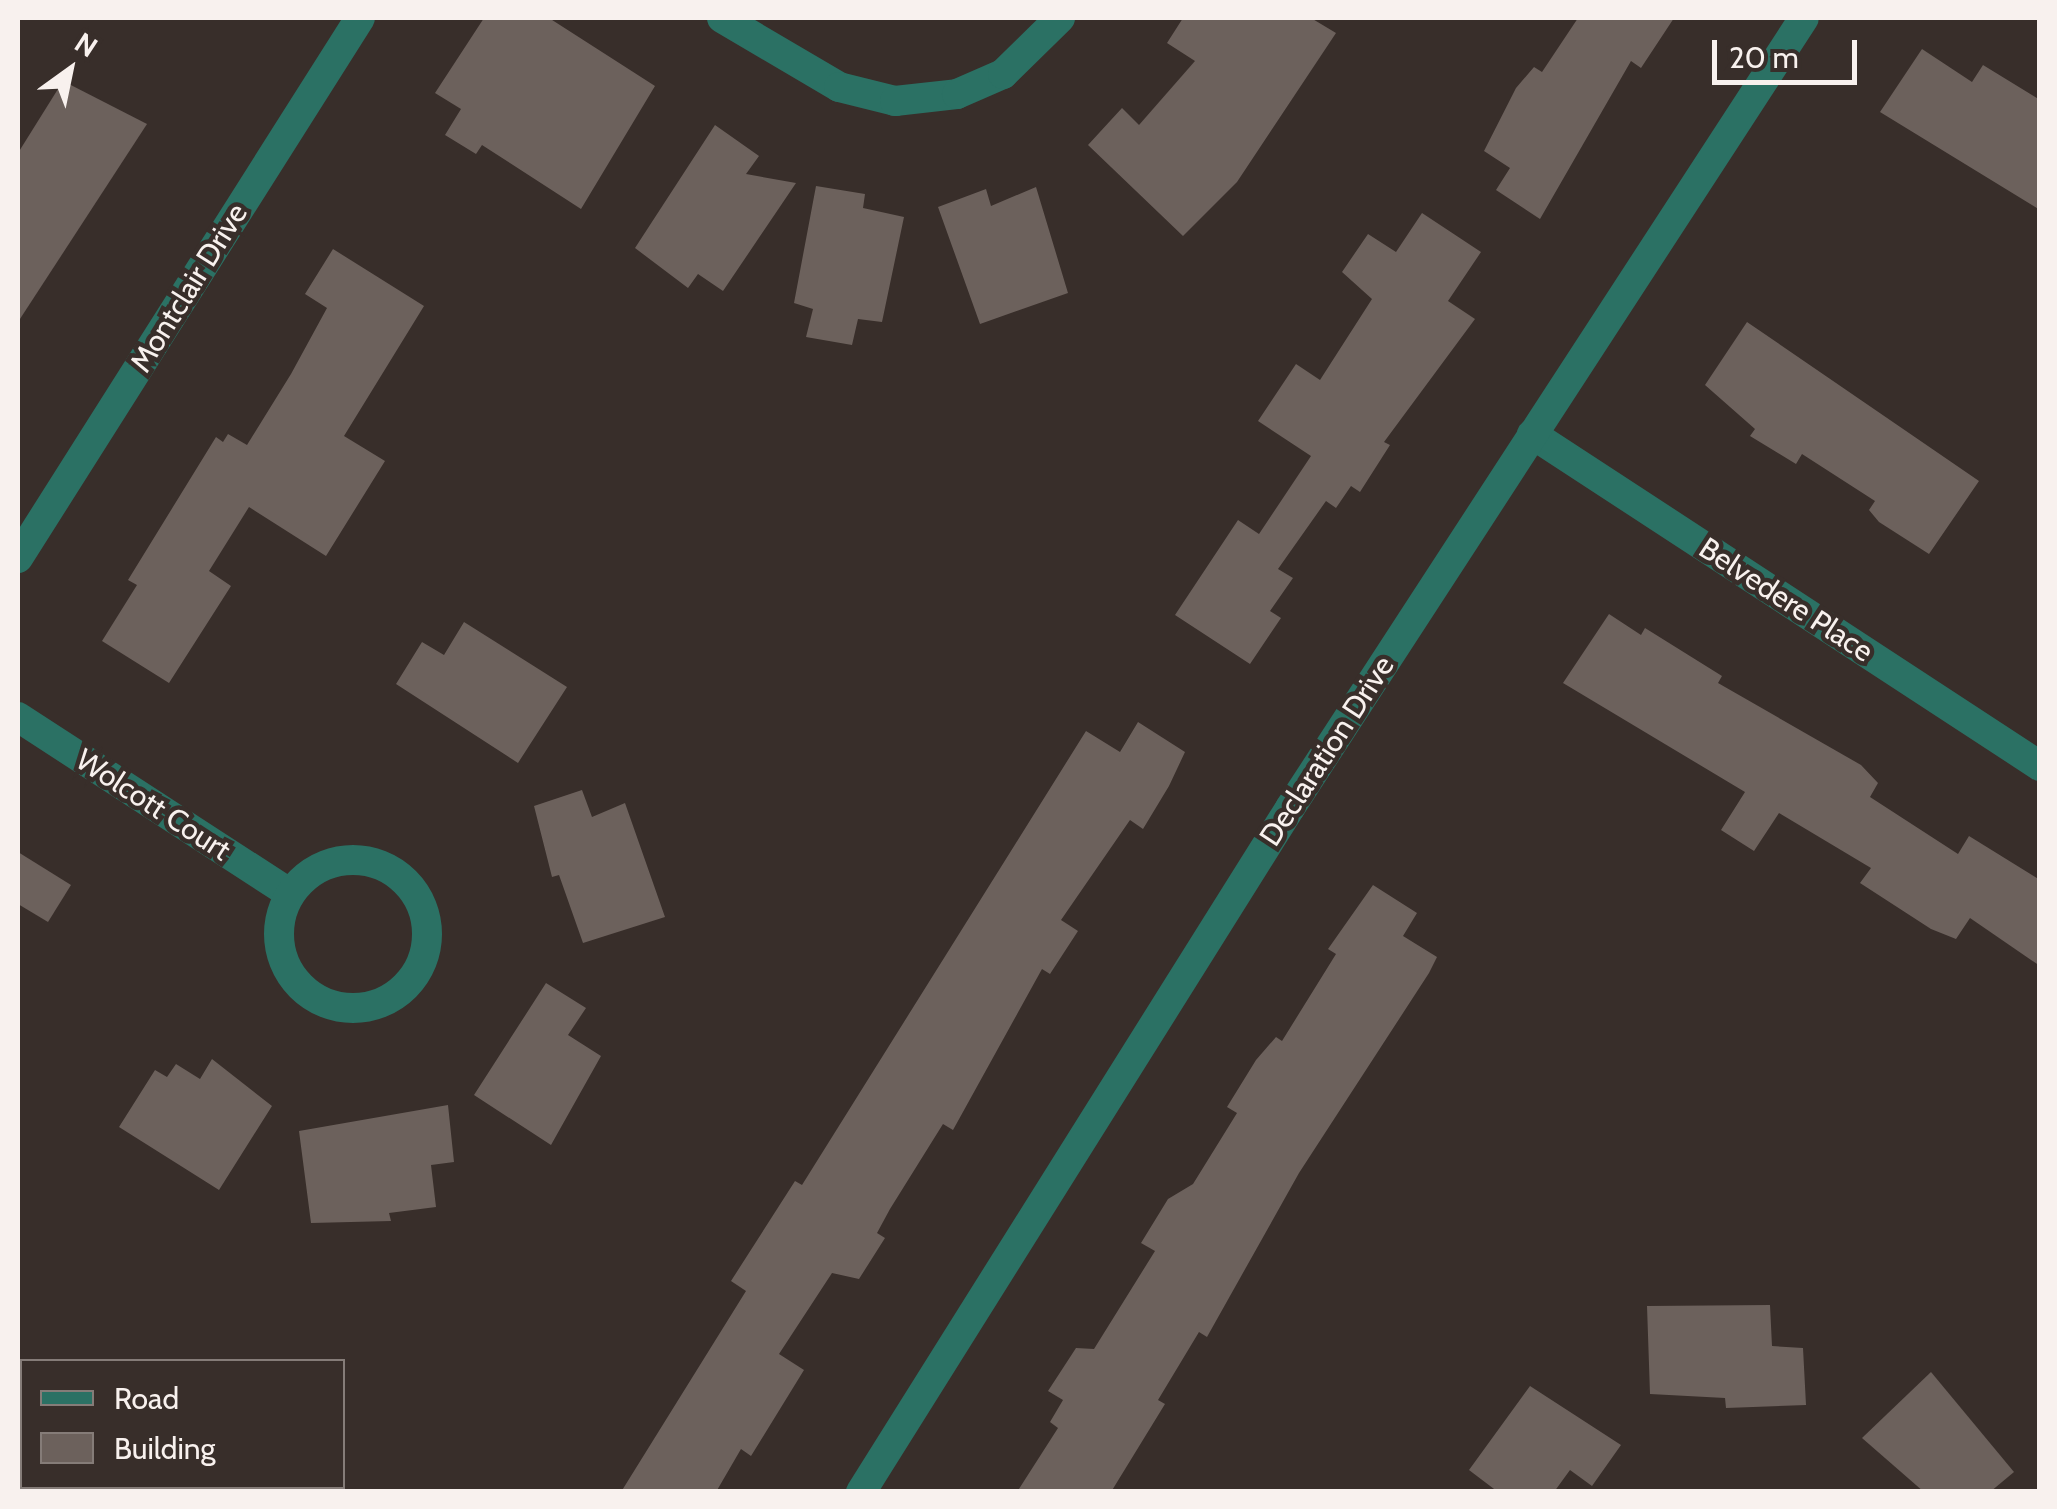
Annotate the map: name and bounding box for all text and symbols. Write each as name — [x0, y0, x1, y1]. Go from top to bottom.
north arrow — [20, 20, 120, 120]
scale bar — [1717, 20, 1862, 82]
text: N — [69, 25, 104, 64]
text: 20 m — [1729, 39, 1799, 76]
street label: Montclair Drive — [123, 197, 255, 379]
street label: Belvedere Place — [1692, 530, 1880, 670]
street label: Declaration Drive — [1252, 649, 1402, 853]
street label: Wolcott Court — [69, 742, 237, 868]
legend — [20, 1359, 345, 1489]
text: Road — [114, 1380, 179, 1417]
text: Building — [114, 1430, 216, 1467]

